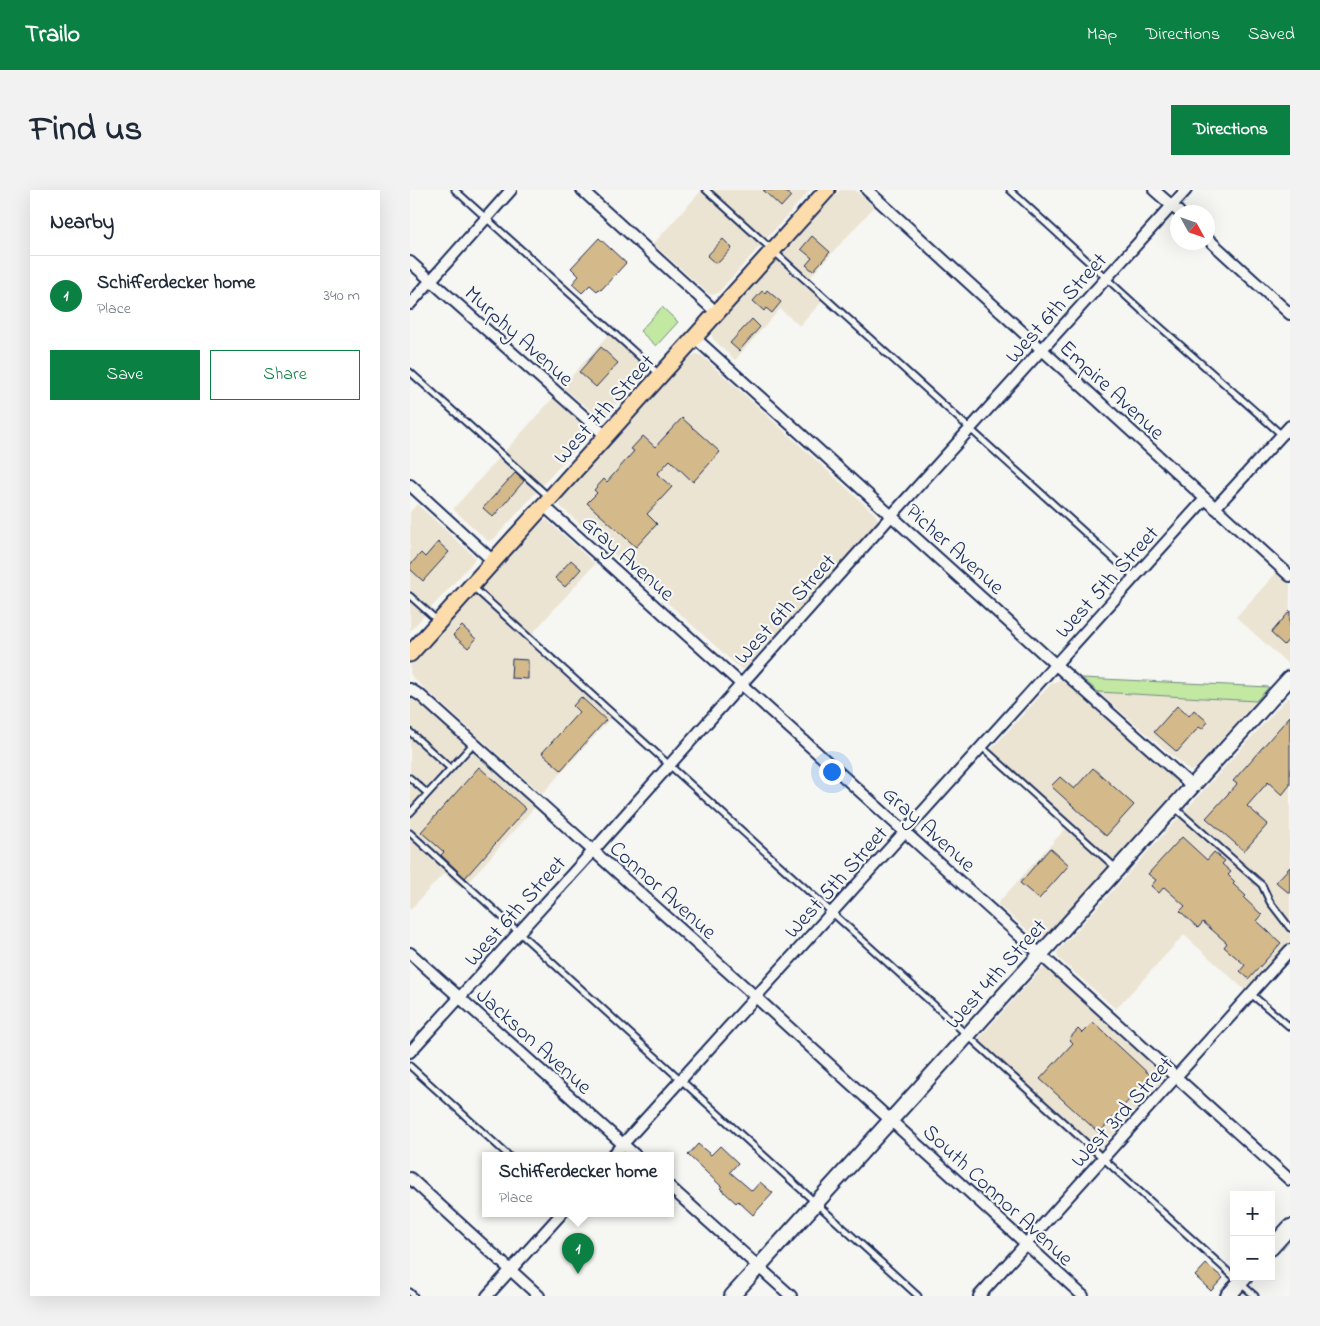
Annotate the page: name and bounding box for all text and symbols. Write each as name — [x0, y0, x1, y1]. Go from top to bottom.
text: Trailo — [25, 18, 80, 53]
text: Map — [1087, 22, 1117, 48]
text: Directions — [1145, 22, 1220, 48]
text: Saved — [1248, 22, 1295, 48]
text: Find us — [30, 105, 142, 156]
button: Directions — [1171, 105, 1290, 155]
north arrow — [1170, 205, 1215, 250]
text: Nearby — [50, 208, 114, 238]
street label: West 6th Street — [999, 246, 1116, 372]
text: Schifferdecker home — [97, 270, 255, 297]
street label: Murphy Avenue — [455, 279, 580, 396]
text: 1 — [63, 284, 69, 308]
text: 340 m — [323, 284, 360, 308]
text: Place — [97, 297, 131, 321]
street label: Empire Avenue — [1051, 334, 1171, 449]
street label: West 7th Street — [547, 347, 664, 472]
button: Save — [50, 350, 200, 400]
button: Share — [210, 350, 360, 400]
street label: Picher Avenue — [897, 497, 1011, 604]
street label: Gray Avenue — [573, 509, 681, 611]
street label: West 5th Street — [1049, 519, 1168, 647]
street label: West 6th Street — [728, 547, 845, 673]
your location — [819, 759, 845, 785]
street label: Gray Avenue — [874, 780, 982, 882]
street label: West 5th Street — [778, 819, 897, 947]
street label: Connor Avenue — [601, 834, 723, 948]
street label: West 6th Street — [458, 849, 575, 975]
street label: West 4th Street — [939, 912, 1056, 1037]
street label: Jackson Avenue — [468, 981, 598, 1103]
street label: West 3rd Street — [1064, 1050, 1182, 1176]
street label: South Connor Avenue — [914, 1118, 1080, 1275]
popup — [482, 1152, 674, 1217]
text: Schifferdecker home — [499, 1159, 657, 1186]
text: Place — [499, 1186, 533, 1210]
map controls — [1230, 1191, 1275, 1281]
button: + — [1230, 1191, 1275, 1236]
pin: 1 — [562, 1233, 594, 1274]
button: − — [1230, 1236, 1275, 1281]

